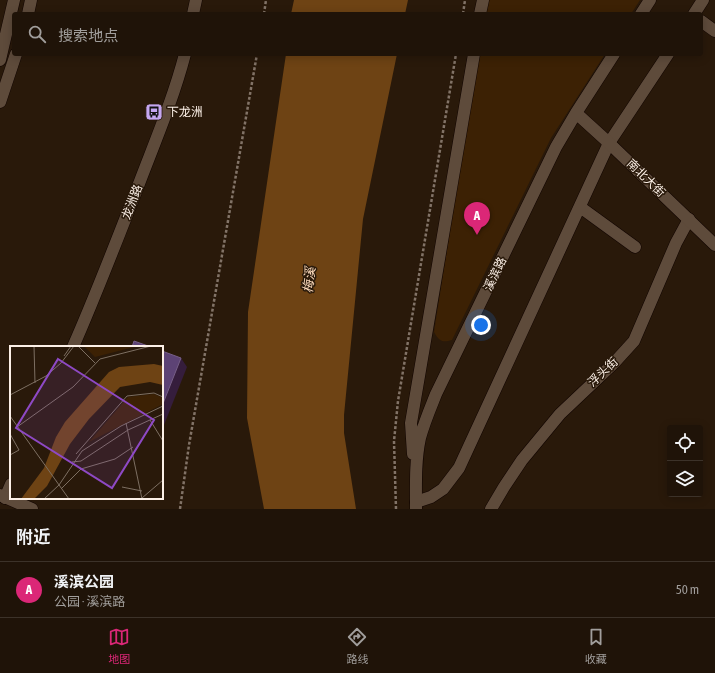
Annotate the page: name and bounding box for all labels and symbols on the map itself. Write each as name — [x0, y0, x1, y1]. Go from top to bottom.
bus stop icon: 下龙洲 — [144, 102, 164, 122]
place label: 下龙洲 — [167, 105, 203, 119]
street label: 南北大街 — [624, 156, 668, 200]
street label: 龙洲路 — [119, 183, 145, 221]
pin: A — [464, 202, 490, 235]
street label: 溪滨路 — [481, 255, 509, 293]
water label: 梅溪 — [300, 264, 318, 294]
your location — [471, 315, 491, 335]
inset map — [10, 346, 163, 499]
street label: 浮头街 — [585, 355, 621, 389]

